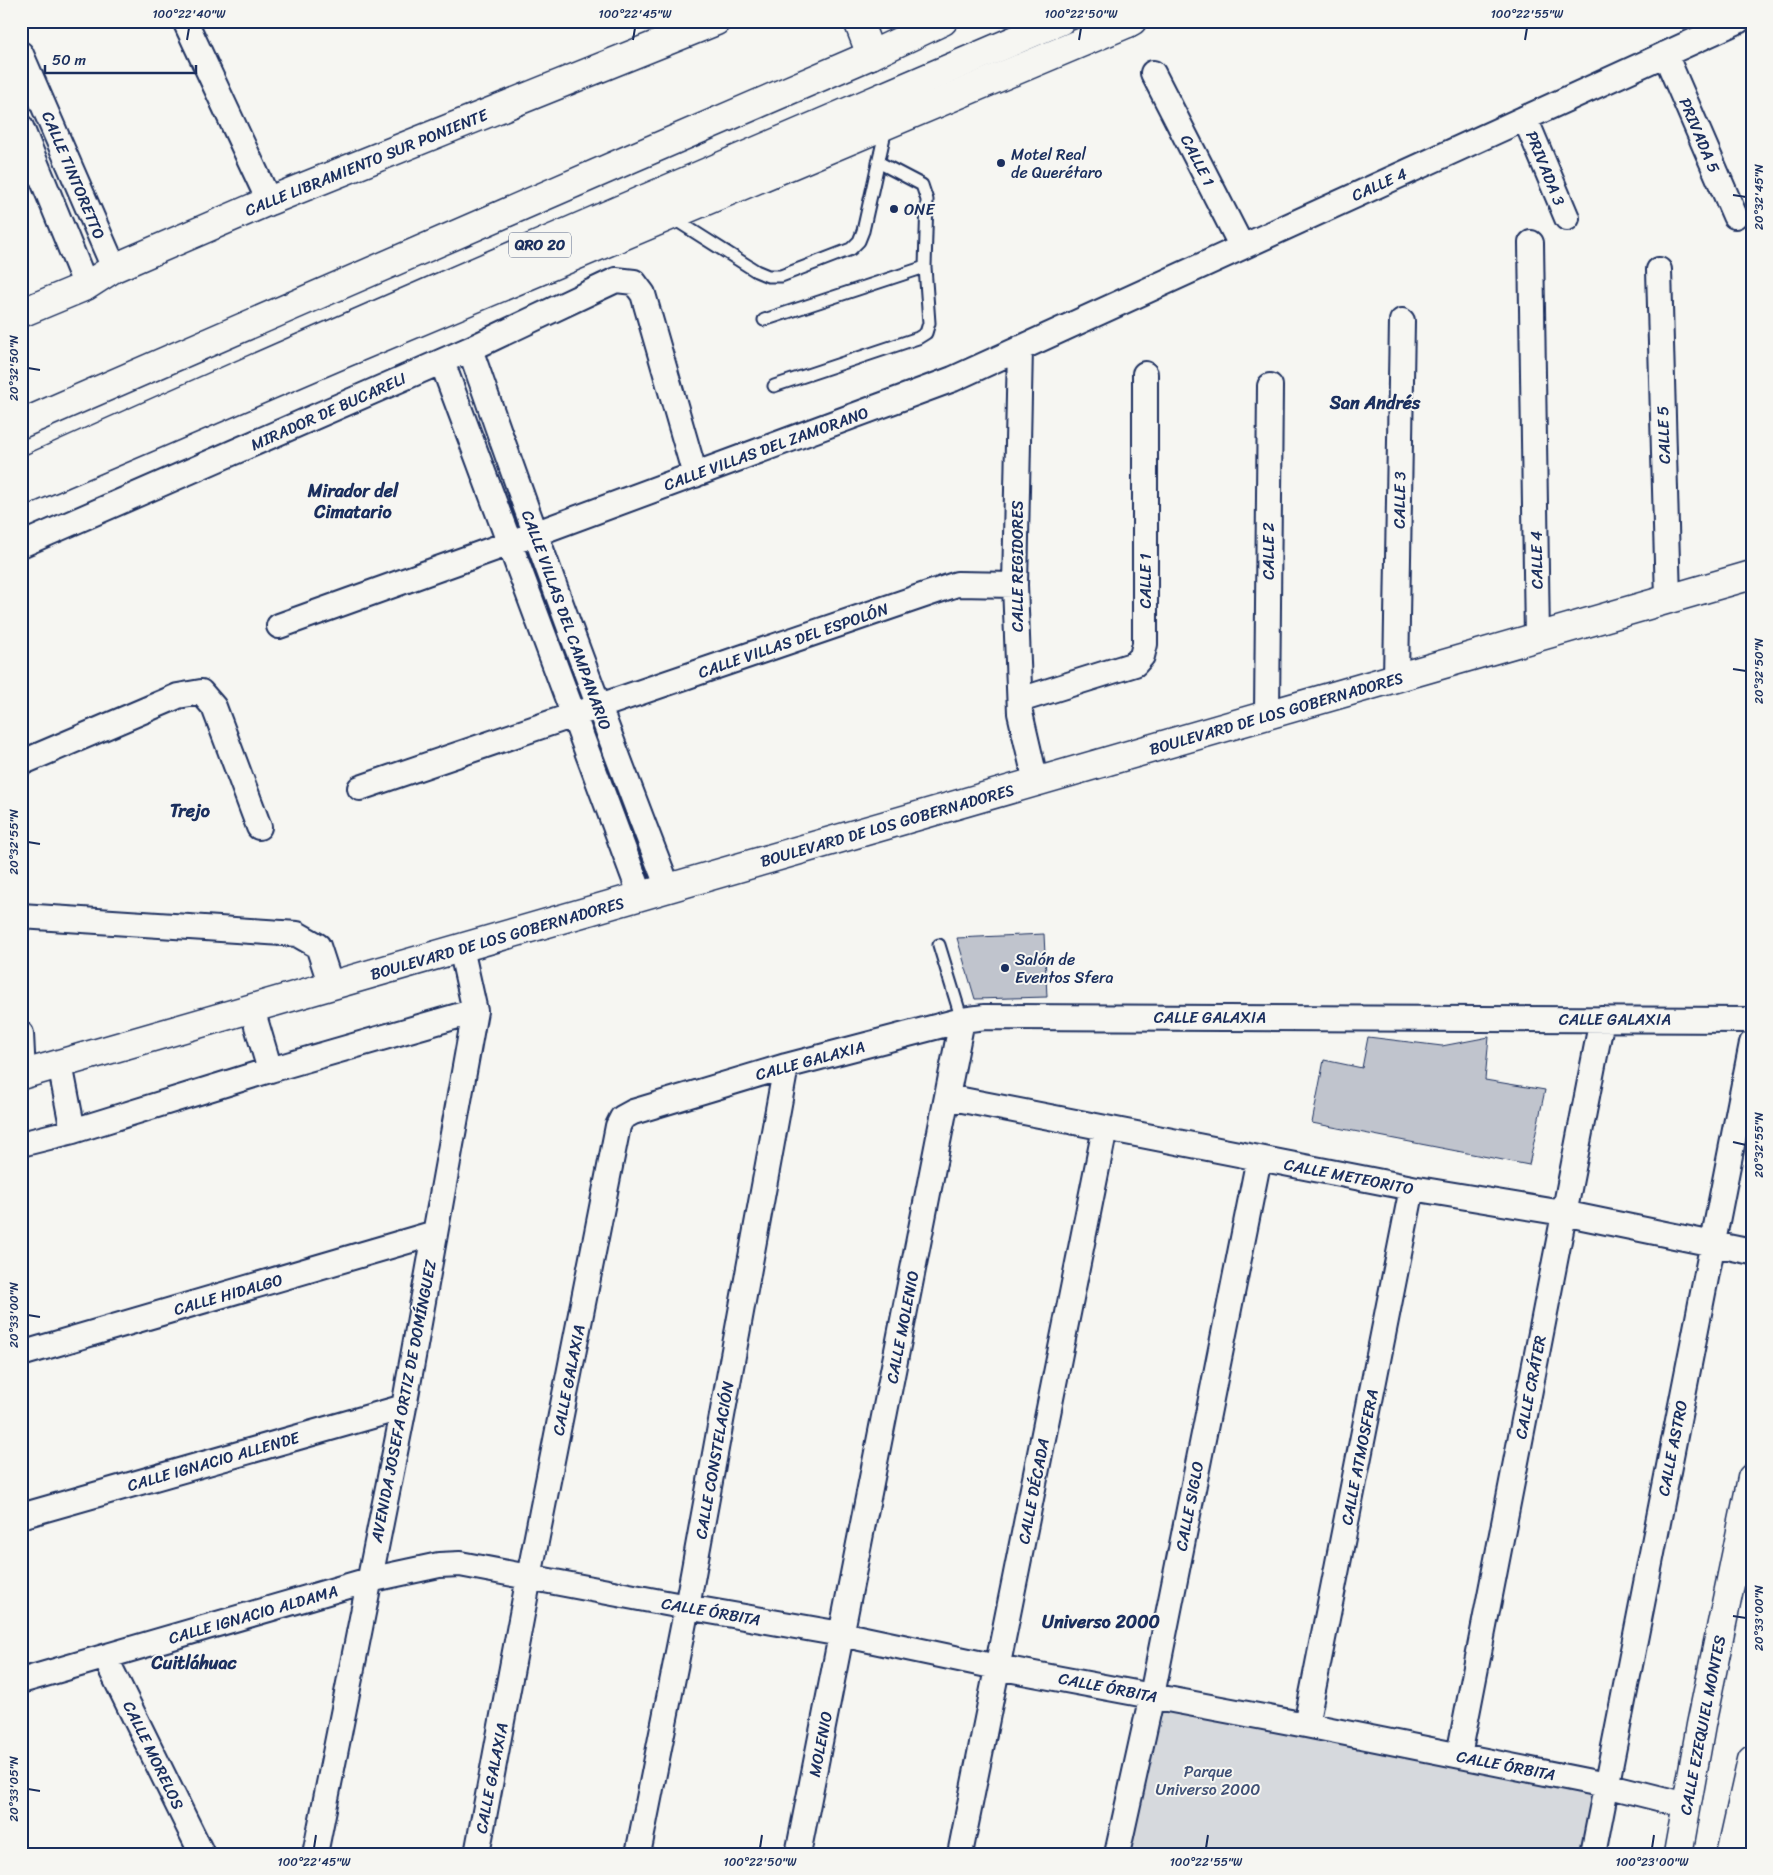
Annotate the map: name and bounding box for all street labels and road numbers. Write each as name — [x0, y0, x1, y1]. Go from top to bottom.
street label: PRIVADA 5 — [1671, 93, 1729, 178]
street label: CALLE LIBRAMIENTO SUR PONIENTE — [240, 100, 493, 225]
street label: CALLE TINTORETTO — [33, 106, 114, 244]
street label: PRIVADA 3 — [1517, 126, 1574, 210]
street label: CALLE 1 — [1172, 129, 1223, 192]
street label: CALLE 4 — [1347, 159, 1412, 210]
road number: QRO 20 — [509, 232, 571, 258]
street label: MIRADOR DE BUCARELI — [246, 364, 411, 459]
street label: CALLE VILLAS DEL ZAMORANO — [659, 398, 873, 499]
street label: CALLE 5 — [1648, 405, 1679, 465]
street label: CALLE 3 — [1385, 471, 1414, 529]
street label: CALLE REGIDORES — [1003, 500, 1032, 632]
street label: CALLE VILLAS DEL CAMPANARIO — [513, 506, 620, 734]
street label: CALLE 2 — [1254, 522, 1283, 580]
street label: CALLE 4 — [1521, 531, 1552, 589]
street label: CALLE 1 — [1131, 553, 1160, 609]
street label: CALLE VILLAS DEL ESPOLÓN — [694, 594, 892, 687]
street label: BOULEVARD DE LOS GOBERNADORES — [1146, 663, 1407, 764]
street label: BOULEVARD DE LOS GOBERNADORES — [757, 775, 1018, 876]
street label: BOULEVARD DE LOS GOBERNADORES — [367, 888, 628, 989]
street label: CALLE GALAXIA — [1154, 1003, 1266, 1032]
street label: CALLE GALAXIA — [1559, 1005, 1671, 1034]
street label: CALLE GALAXIA — [752, 1032, 868, 1089]
street label: CALLE METEORITO — [1281, 1150, 1416, 1203]
street label: AVENIDA JOSEFA ORTIZ DE DOMÍNGUEZ — [362, 1256, 445, 1546]
street label: CALLE HIDALGO — [170, 1265, 286, 1324]
street label: CALLE MOLENIO — [877, 1268, 928, 1386]
street label: CALLE GALAXIA — [544, 1322, 593, 1438]
street label: CALLE CRÁTER — [1506, 1333, 1555, 1441]
street label: CALLE CONSTELACIÓN — [686, 1379, 743, 1541]
street label: CALLE ATMOSFERA — [1332, 1387, 1387, 1528]
street label: CALLE ASTRO — [1649, 1398, 1696, 1499]
street label: CALLE IGNACIO ALLENDE — [124, 1423, 304, 1500]
street label: CALLE DÉCADA — [1009, 1436, 1058, 1546]
street label: CALLE SIGLO — [1167, 1459, 1212, 1554]
street label: CALLE IGNACIO ALDAMA — [165, 1576, 341, 1653]
street label: CALLE ÓRBITA — [659, 1589, 763, 1634]
street label: CALLE EZEQUIEL MONTES — [1671, 1633, 1734, 1817]
street label: CALLE ÓRBITA — [1056, 1664, 1160, 1711]
street label: CALLE MORELOS — [115, 1696, 192, 1815]
street label: MOLENIO — [800, 1709, 841, 1779]
street label: CALLE GALAXIA — [467, 1720, 516, 1836]
street label: CALLE ÓRBITA — [1454, 1742, 1558, 1789]

